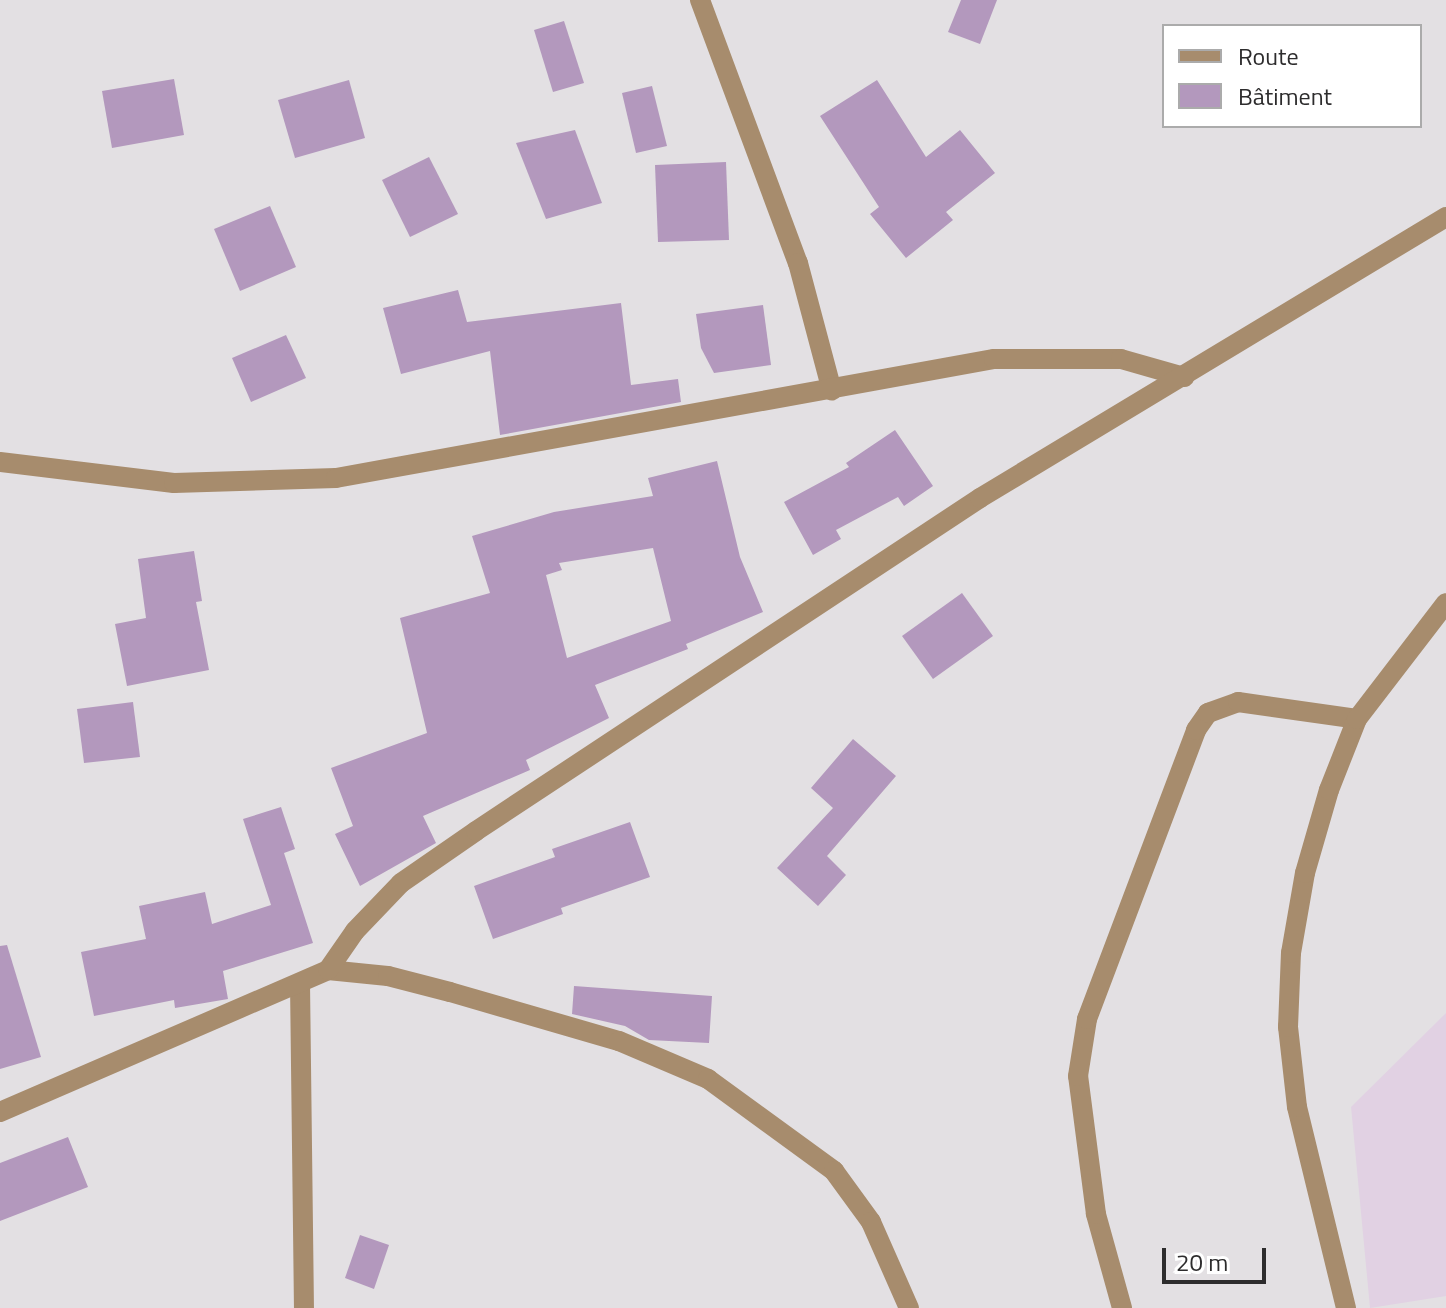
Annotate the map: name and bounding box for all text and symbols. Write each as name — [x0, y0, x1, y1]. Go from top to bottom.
legend — [1162, 24, 1422, 128]
text: Route — [1238, 38, 1299, 74]
text: Bâtiment — [1238, 78, 1332, 114]
scale bar — [1166, 1232, 1270, 1282]
text: 20 m — [1176, 1244, 1228, 1280]

